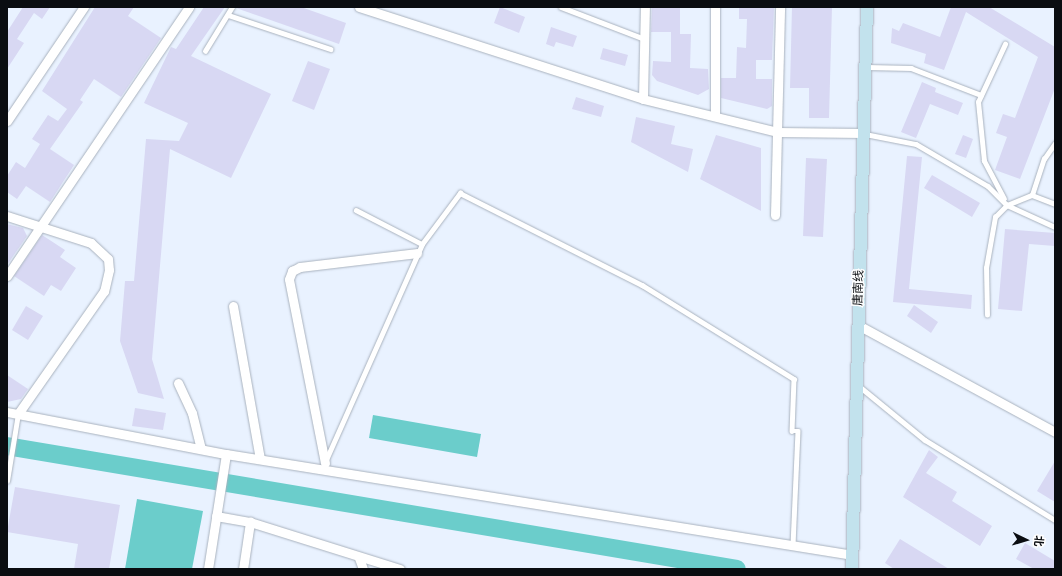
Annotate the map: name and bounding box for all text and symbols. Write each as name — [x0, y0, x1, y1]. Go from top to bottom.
street label: 唐南线 — [851, 270, 867, 306]
north arrow — [1006, 520, 1046, 560]
text: 北 — [1031, 535, 1045, 547]

